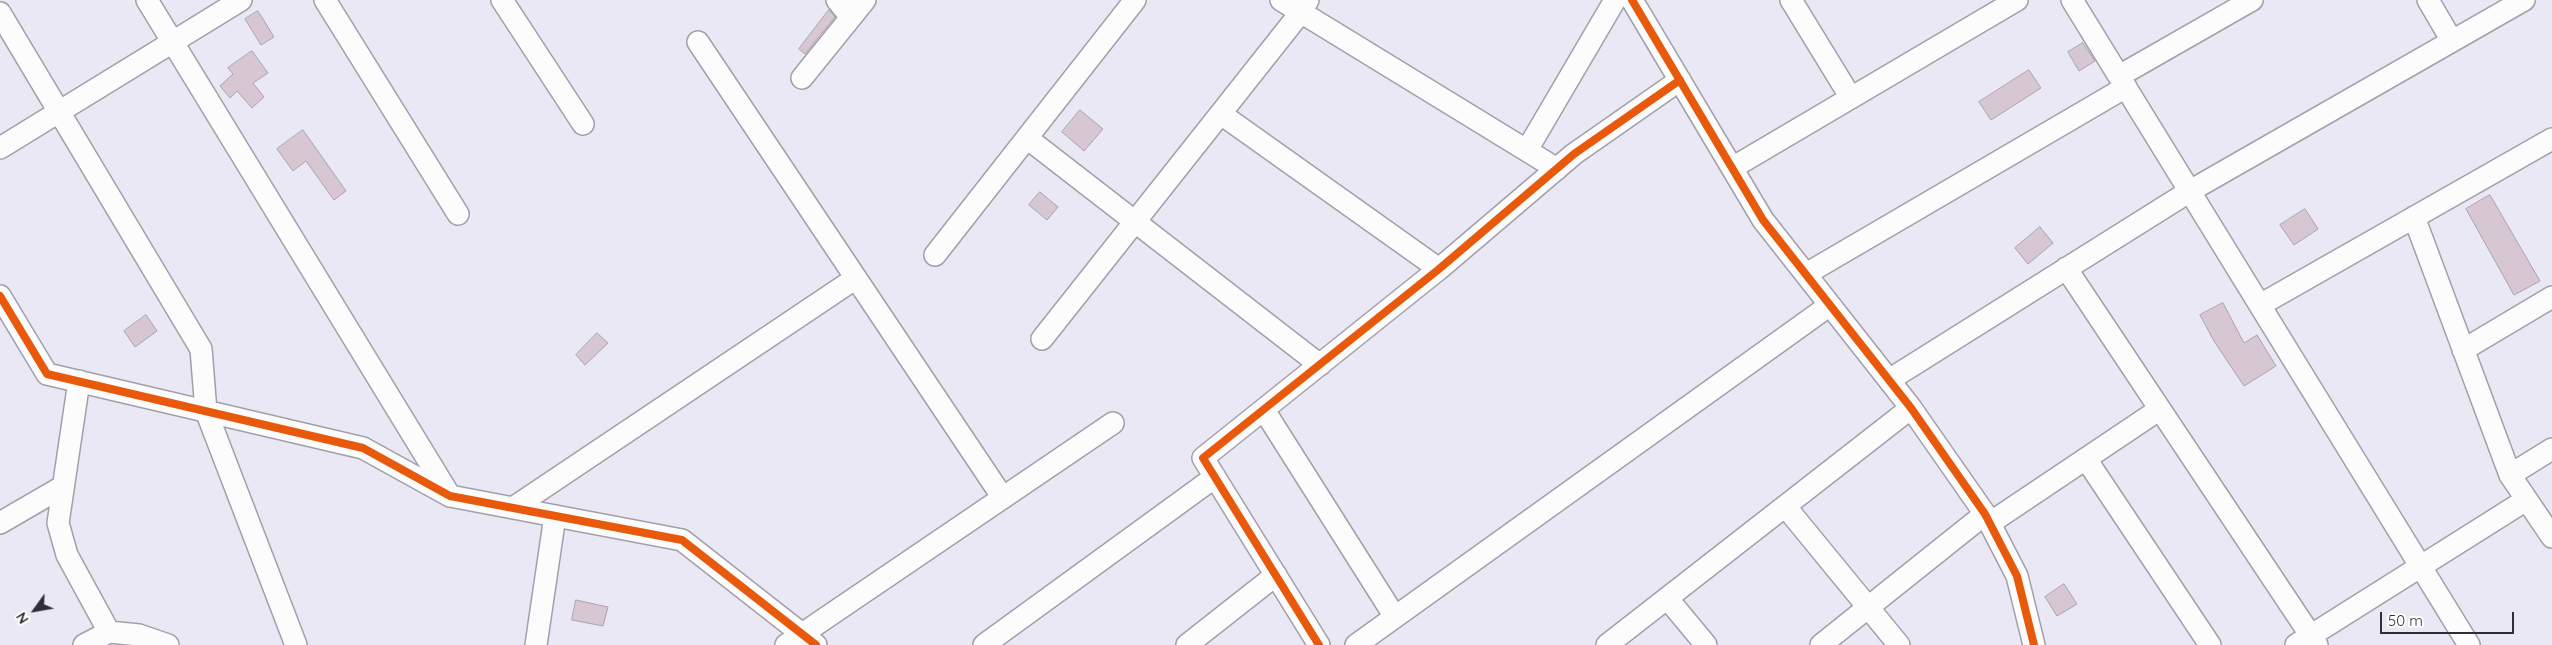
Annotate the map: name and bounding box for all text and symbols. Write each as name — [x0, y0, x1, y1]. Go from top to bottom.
north arrow — [10, 585, 60, 635]
scale bar — [2382, 602, 2516, 634]
text: N — [12, 609, 33, 627]
text: 50 m — [2388, 611, 2423, 630]

